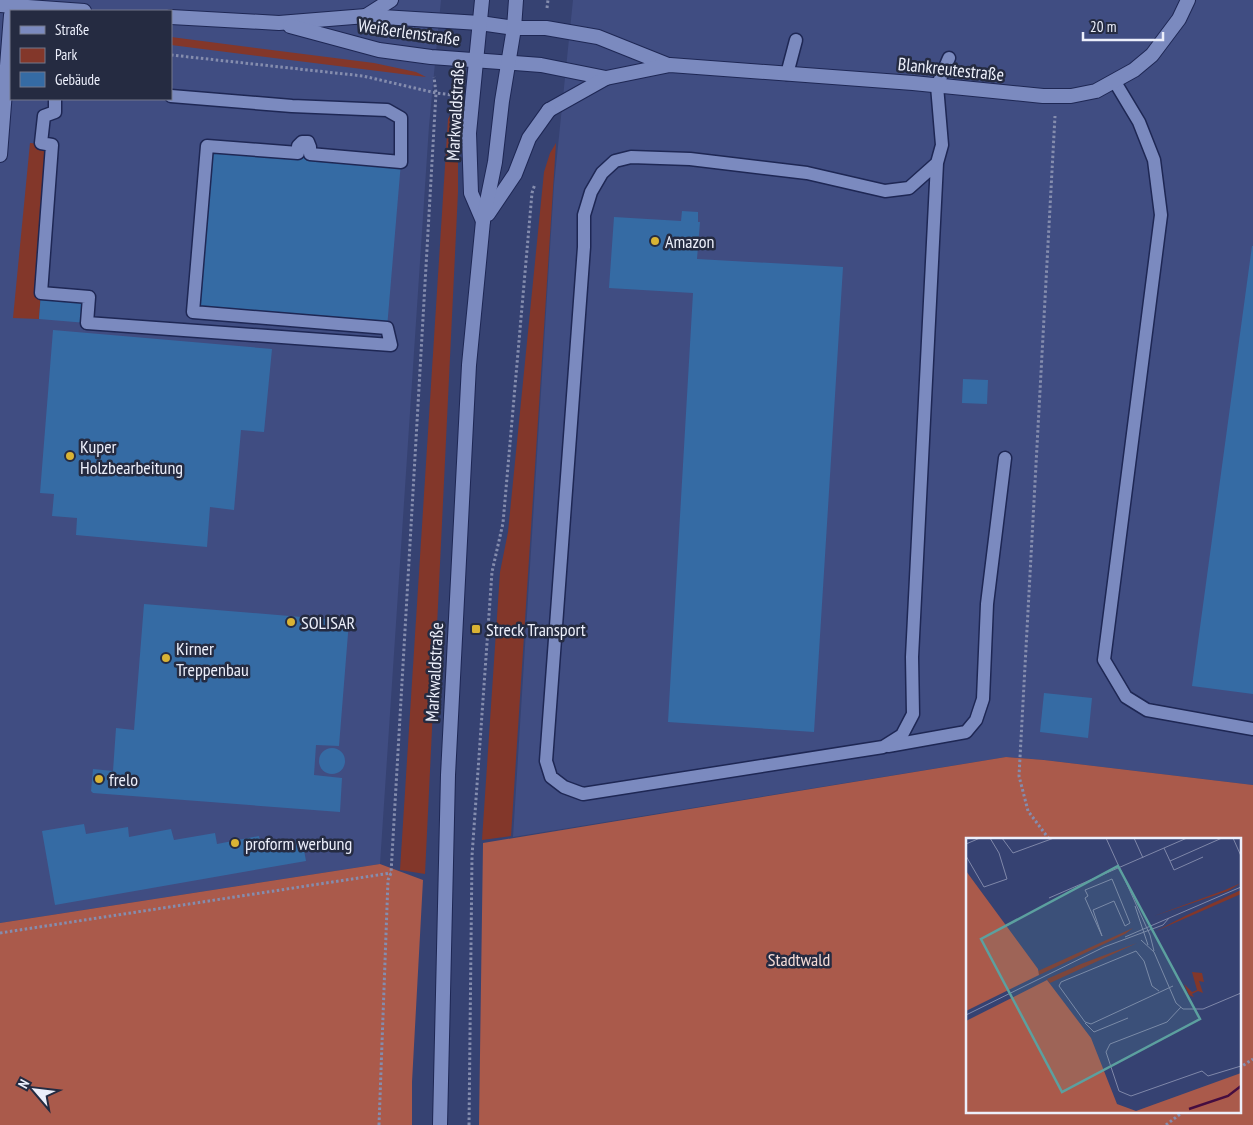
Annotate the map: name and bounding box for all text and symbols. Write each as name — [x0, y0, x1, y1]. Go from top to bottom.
legend — [10, 10, 172, 100]
scale bar — [1083, 10, 1163, 42]
street label: Weißerlenstraße — [356, 13, 462, 51]
text: 20 m — [1090, 17, 1116, 36]
text: Straße — [55, 20, 89, 39]
text: Park — [55, 45, 77, 64]
street label: Blankreutestraße — [897, 52, 1005, 86]
street label: Markwaldstraße — [441, 61, 469, 161]
text: Gebäude — [55, 70, 100, 89]
place label: Amazon — [665, 230, 714, 253]
marker: Amazon — [649, 235, 661, 247]
place label: Kuper Holzbearbeitung — [80, 435, 183, 479]
marker: Kuper Holzbearbeitung — [64, 450, 76, 462]
place label: SOLISAR — [301, 611, 355, 634]
marker: SOLISAR — [285, 616, 297, 628]
place label: Streck Transport — [486, 618, 586, 641]
street label: Markwaldstraße — [420, 622, 448, 722]
marker: Streck Transport — [470, 623, 482, 635]
place label: Kirner Treppenbau — [176, 637, 249, 681]
marker: Kirner Treppenbau — [160, 652, 172, 664]
place label: frelo — [109, 768, 138, 791]
marker: frelo — [93, 773, 105, 785]
place label: proform werbung — [245, 832, 352, 855]
marker: proform werbung — [229, 837, 241, 849]
inset map — [966, 838, 1240, 1112]
park label: Stadtwald — [768, 948, 830, 971]
north arrow — [10, 1065, 60, 1115]
text: N — [14, 1076, 33, 1091]

